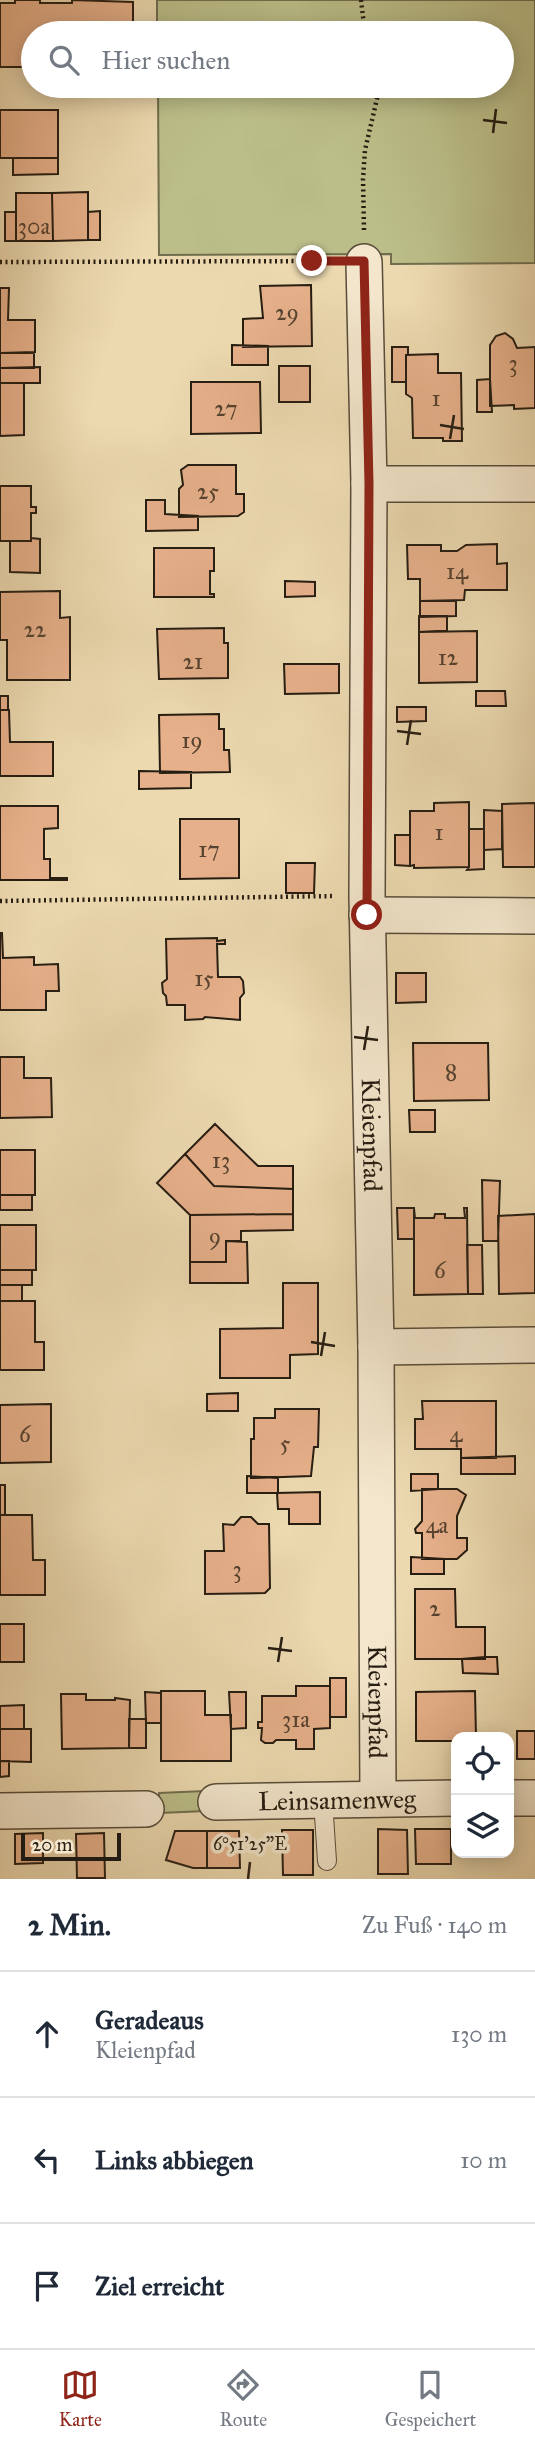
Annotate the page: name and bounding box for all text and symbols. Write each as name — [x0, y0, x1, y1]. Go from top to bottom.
search box — [21, 21, 514, 98]
icon: search — [45, 41, 83, 79]
text: Hier suchen — [101, 44, 230, 76]
house number: 30a — [18, 212, 50, 240]
route end — [296, 245, 327, 276]
house number: 29 — [275, 298, 299, 326]
house number: 3 — [508, 349, 518, 377]
house number: 1 — [431, 384, 441, 412]
house number: 27 — [215, 394, 238, 422]
house number: 25 — [197, 477, 219, 505]
house number: 14 — [446, 557, 469, 585]
house number: 22 — [24, 615, 47, 643]
house number: 12 — [438, 643, 459, 671]
house number: 21 — [183, 647, 203, 675]
house number: 19 — [181, 726, 203, 754]
house number: 1 — [434, 818, 444, 846]
house number: 17 — [198, 835, 220, 863]
route start — [351, 899, 382, 930]
house number: 15 — [194, 964, 214, 992]
house number: 8 — [445, 1058, 457, 1086]
street label: Kleienpfad — [355, 1078, 389, 1192]
house number: 13 — [212, 1146, 230, 1174]
house number: 9 — [209, 1222, 221, 1250]
house number: 6 — [434, 1256, 447, 1284]
house number: 6 — [19, 1420, 32, 1448]
house number: 4 — [450, 1420, 464, 1448]
house number: 5 — [280, 1429, 291, 1457]
house number: 4a — [426, 1511, 449, 1539]
house number: 3 — [232, 1555, 242, 1583]
house number: 2 — [429, 1594, 441, 1622]
street label: Kleienpfad — [361, 1645, 394, 1759]
house number: 31a — [282, 1705, 310, 1733]
map controls — [451, 1732, 514, 1858]
button: locate — [451, 1732, 514, 1795]
street label: Leinsamenweg — [258, 1783, 417, 1817]
button: layers — [451, 1795, 514, 1858]
scale bar — [21, 1830, 121, 1862]
text: 20 m — [32, 1833, 73, 1856]
text: 6°51'25"E — [213, 1833, 287, 1855]
text: 2 Min. — [28, 1907, 111, 1943]
text: Zu Fuß · 140 m — [362, 1911, 507, 1939]
text: Geradeaus — [95, 2004, 204, 2036]
icon: ahead — [28, 2015, 66, 2053]
text: 130 m — [451, 2020, 507, 2048]
text: Kleienpfad — [95, 2036, 196, 2064]
icon: left — [28, 2141, 66, 2179]
text: Links abbiegen — [95, 2144, 254, 2176]
text: 10 m — [460, 2146, 507, 2174]
icon: arrive — [28, 2267, 66, 2305]
text: Ziel erreicht — [95, 2270, 224, 2302]
tab: Karte — [59, 2366, 102, 2431]
tab: Route — [219, 2366, 267, 2431]
tab: Gespeichert — [385, 2366, 476, 2431]

